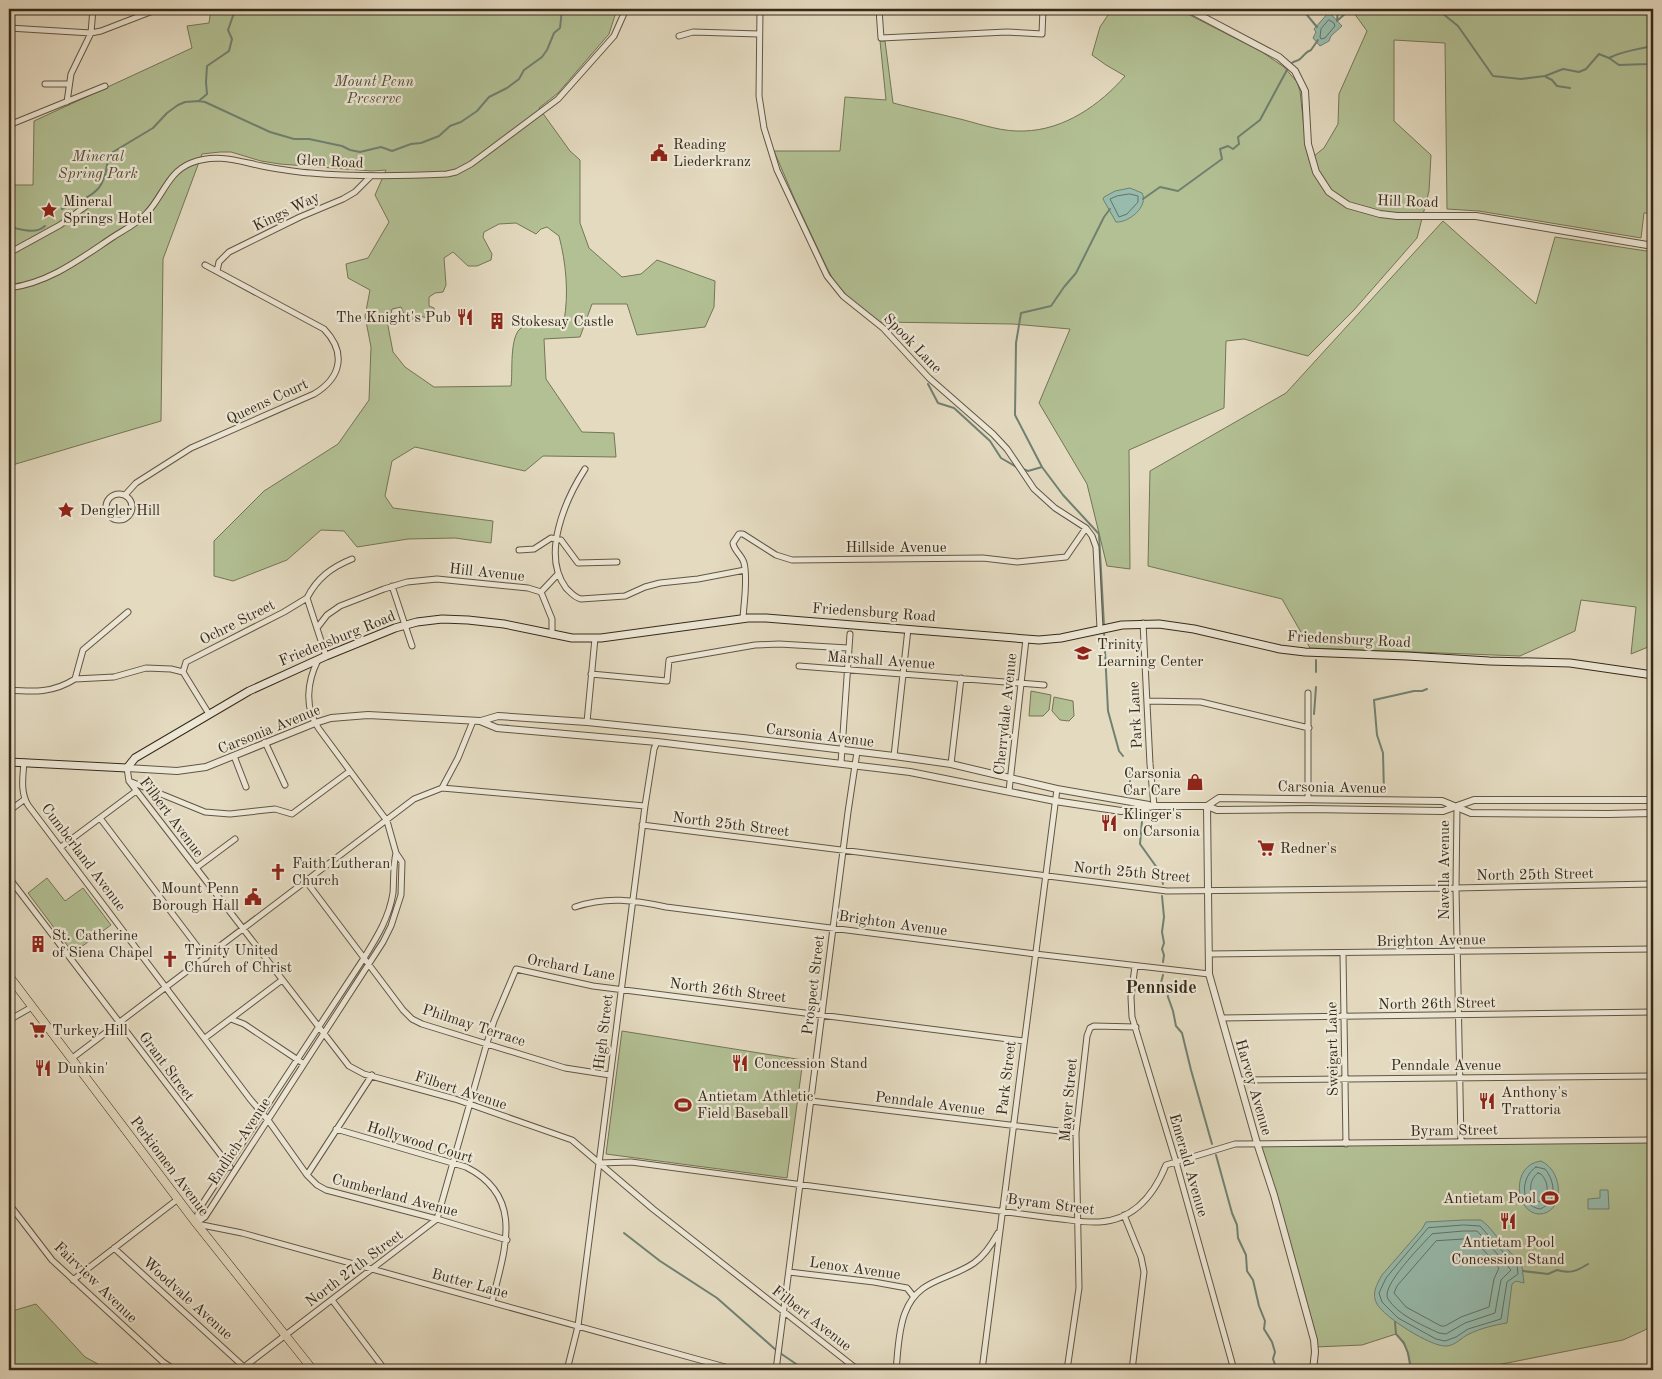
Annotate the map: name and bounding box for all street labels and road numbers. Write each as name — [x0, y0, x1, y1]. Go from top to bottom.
street label: Glen Road — [296, 153, 364, 172]
street label: Kings Way — [251, 190, 322, 235]
street label: Hill Road — [1377, 194, 1439, 211]
street label: Spook Lane — [880, 311, 944, 377]
street label: Queens Court — [225, 377, 311, 428]
street label: Hillside Avenue — [845, 541, 947, 556]
street label: Hill Avenue — [448, 562, 525, 585]
street label: Ochre Street — [198, 598, 278, 649]
street label: Friedensburg Road — [811, 602, 936, 625]
street label: Friedensburg Road — [277, 609, 398, 670]
street label: Friedensburg Road — [1287, 630, 1411, 651]
street label: Marshall Avenue — [826, 650, 935, 673]
street label: Cherrydale Avenue — [993, 652, 1020, 776]
street label: Park Lane — [1127, 681, 1146, 749]
street label: Carsonia Avenue — [216, 703, 323, 758]
street label: Carsonia Avenue — [765, 722, 875, 751]
street label: Filbert Avenue — [136, 775, 206, 861]
street label: Carsonia Avenue — [1277, 780, 1387, 797]
street label: Cumberland Avenue — [38, 802, 128, 914]
street label: North 25th Street — [672, 811, 790, 840]
street label: Navella Avenue — [1438, 820, 1453, 920]
street label: North 25th Street — [1073, 861, 1191, 886]
street label: North 25th Street — [1476, 867, 1594, 884]
street label: Brighton Avenue — [838, 909, 948, 940]
street label: Brighton Avenue — [1376, 933, 1486, 950]
street label: Prospect Street — [801, 934, 828, 1036]
street label: Orchard Lane — [525, 953, 616, 984]
street label: North 26th Street — [669, 977, 787, 1006]
street label: High Street — [592, 994, 617, 1071]
street label: North 26th Street — [1378, 996, 1496, 1013]
street label: Sweigart Lane — [1325, 1001, 1342, 1096]
street label: Philmay Terrace — [420, 1003, 527, 1050]
street label: Grant Street — [135, 1030, 196, 1104]
street label: Harvey Avenue — [1232, 1038, 1273, 1137]
street label: Park Street — [995, 1040, 1019, 1116]
street label: Mayer Street — [1058, 1058, 1081, 1143]
street label: Penndale Avenue — [1391, 1059, 1501, 1074]
street label: Filbert Avenue — [413, 1069, 509, 1113]
street label: Penndale Avenue — [874, 1090, 986, 1119]
street label: Endlich Avenue — [206, 1095, 274, 1188]
street label: Emerald Avenue — [1166, 1112, 1209, 1219]
street label: Perkiomen Avenue — [127, 1114, 211, 1220]
street label: Hollywood Court — [365, 1120, 474, 1167]
street label: Byram Street — [1410, 1123, 1498, 1140]
street label: Cumberland Avenue — [330, 1172, 459, 1221]
street label: Byram Street — [1006, 1193, 1095, 1218]
street label: North 27th Street — [303, 1228, 406, 1311]
street label: Fairview Avenue — [50, 1240, 140, 1326]
street label: Woodvale Avenue — [139, 1255, 235, 1343]
street label: Lenox Avenue — [808, 1256, 901, 1283]
street label: Butter Lane — [430, 1267, 510, 1302]
street label: Filbert Avenue — [769, 1284, 854, 1355]

